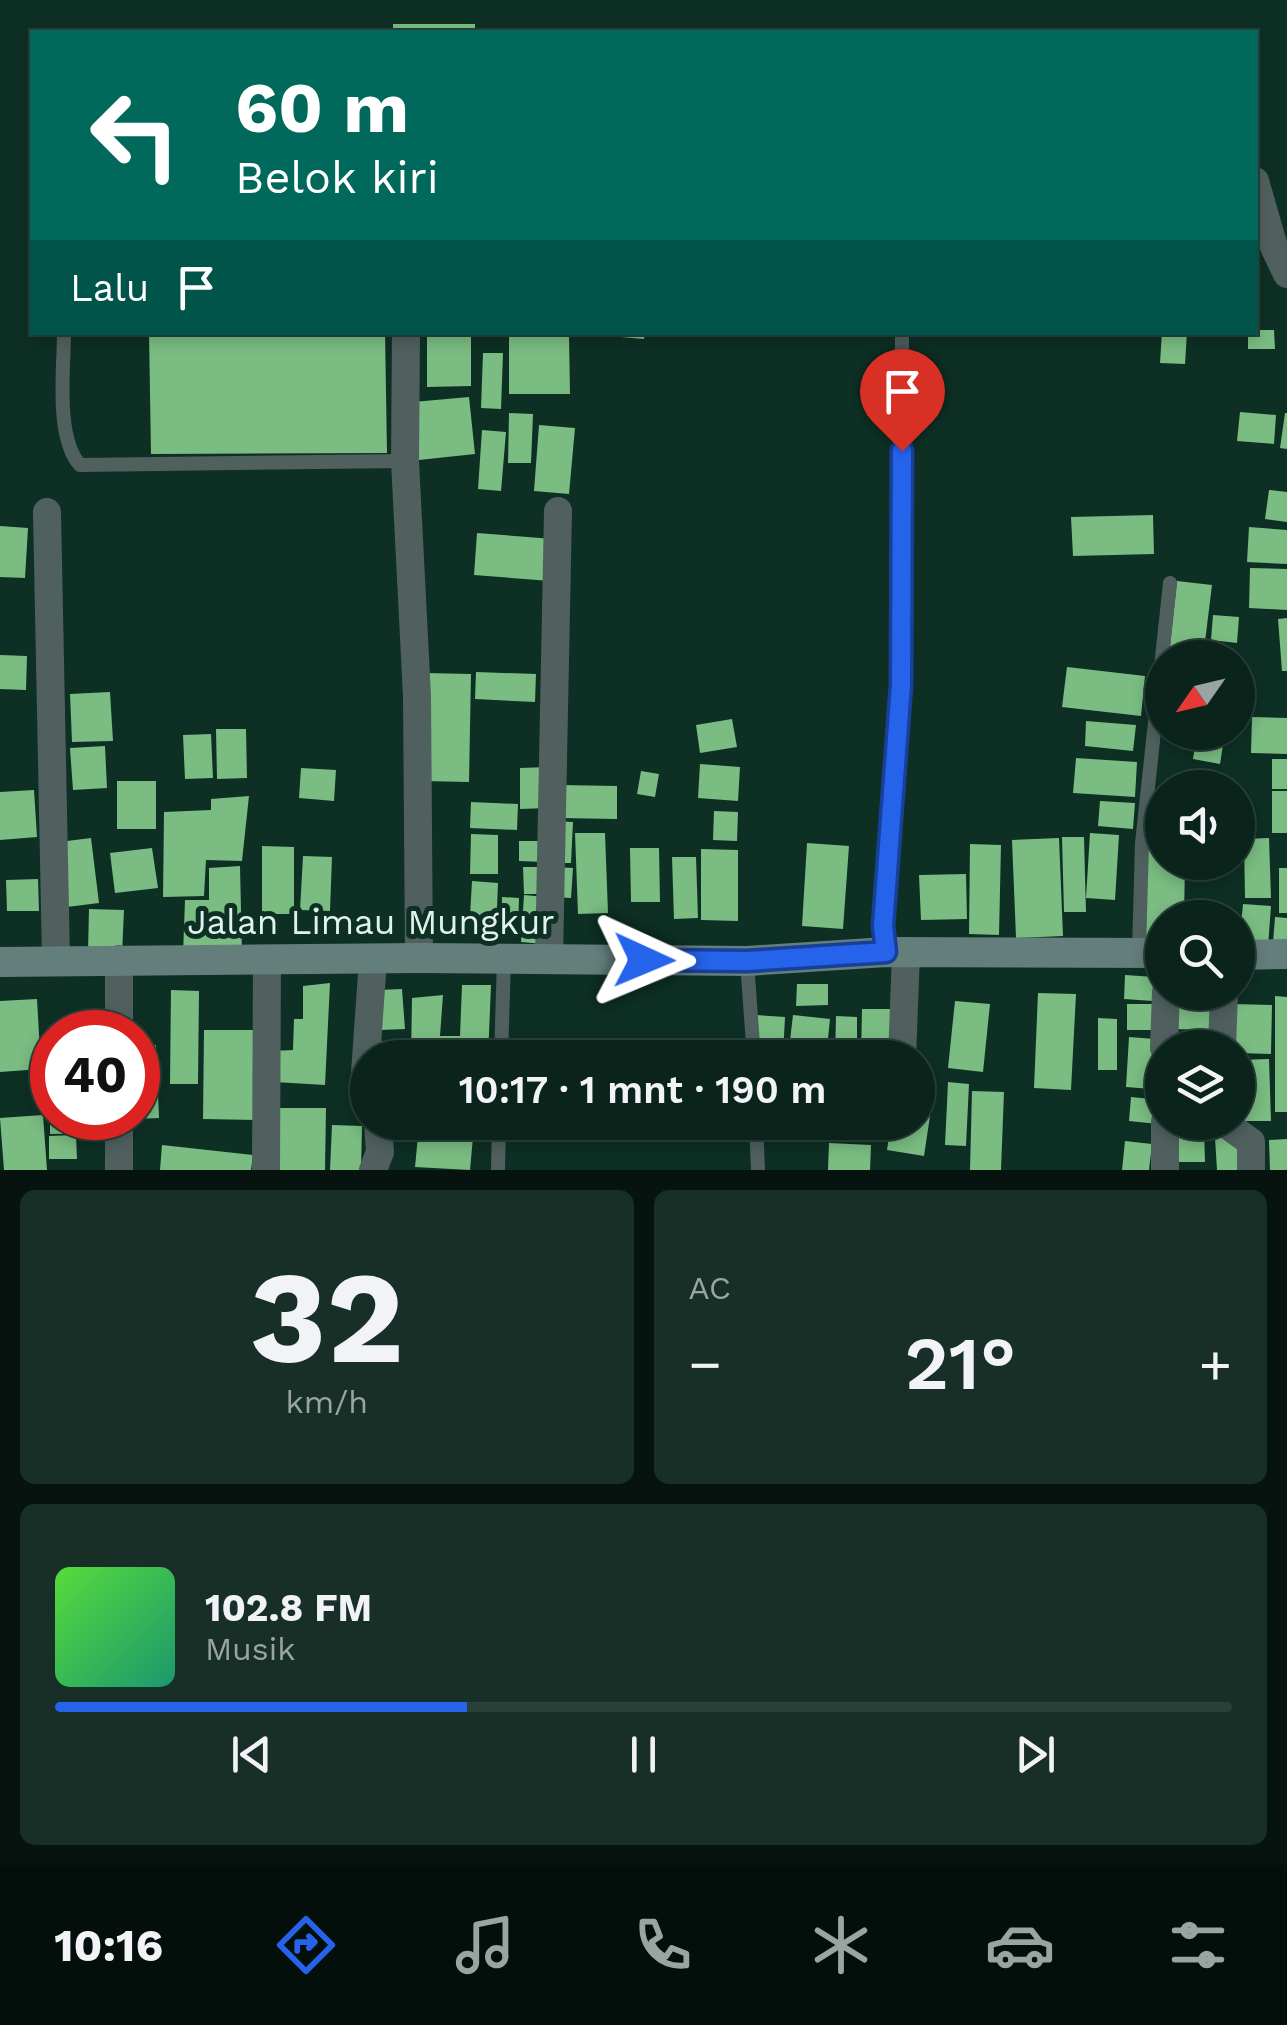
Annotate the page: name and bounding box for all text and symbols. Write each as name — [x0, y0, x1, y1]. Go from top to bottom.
text: 60 m — [235, 67, 409, 149]
icon: left — [70, 70, 200, 200]
text: Belok kiri — [235, 151, 439, 204]
icon: arrive — [169, 260, 224, 315]
text: Lalu — [70, 266, 149, 310]
pin — [860, 349, 945, 452]
icon: arrive — [875, 364, 930, 419]
north arrow — [1145, 640, 1255, 750]
map controls — [1145, 640, 1255, 1140]
button: sound — [1145, 770, 1255, 880]
button: search — [1145, 900, 1255, 1010]
street label: Jalan Limau Mungkur — [187, 901, 555, 943]
position arrow — [592, 908, 696, 1012]
speed limit sign: 40 — [30, 1010, 160, 1140]
button: layers — [1145, 1030, 1255, 1140]
text: 10:17 · 1 mnt · 190 m — [459, 1068, 826, 1112]
text: 32 — [249, 1241, 404, 1394]
text: AC — [689, 1269, 731, 1307]
text: 21° — [904, 1319, 1016, 1407]
text: − — [689, 1332, 722, 1396]
text: + — [1199, 1332, 1232, 1396]
text: km/h — [286, 1383, 368, 1421]
text: 102.8 FM — [205, 1586, 372, 1630]
text: Musik — [205, 1630, 295, 1668]
icon: previous — [224, 1727, 279, 1782]
icon: pause — [616, 1727, 671, 1782]
icon: next — [1008, 1727, 1063, 1782]
icon: directions — [271, 1910, 341, 1980]
icon: music — [450, 1910, 520, 1980]
icon: phone — [628, 1910, 698, 1980]
icon: climate — [806, 1910, 876, 1980]
icon: car — [985, 1910, 1055, 1980]
icon: filters — [1163, 1910, 1233, 1980]
text: 10:16 — [54, 1919, 163, 1972]

